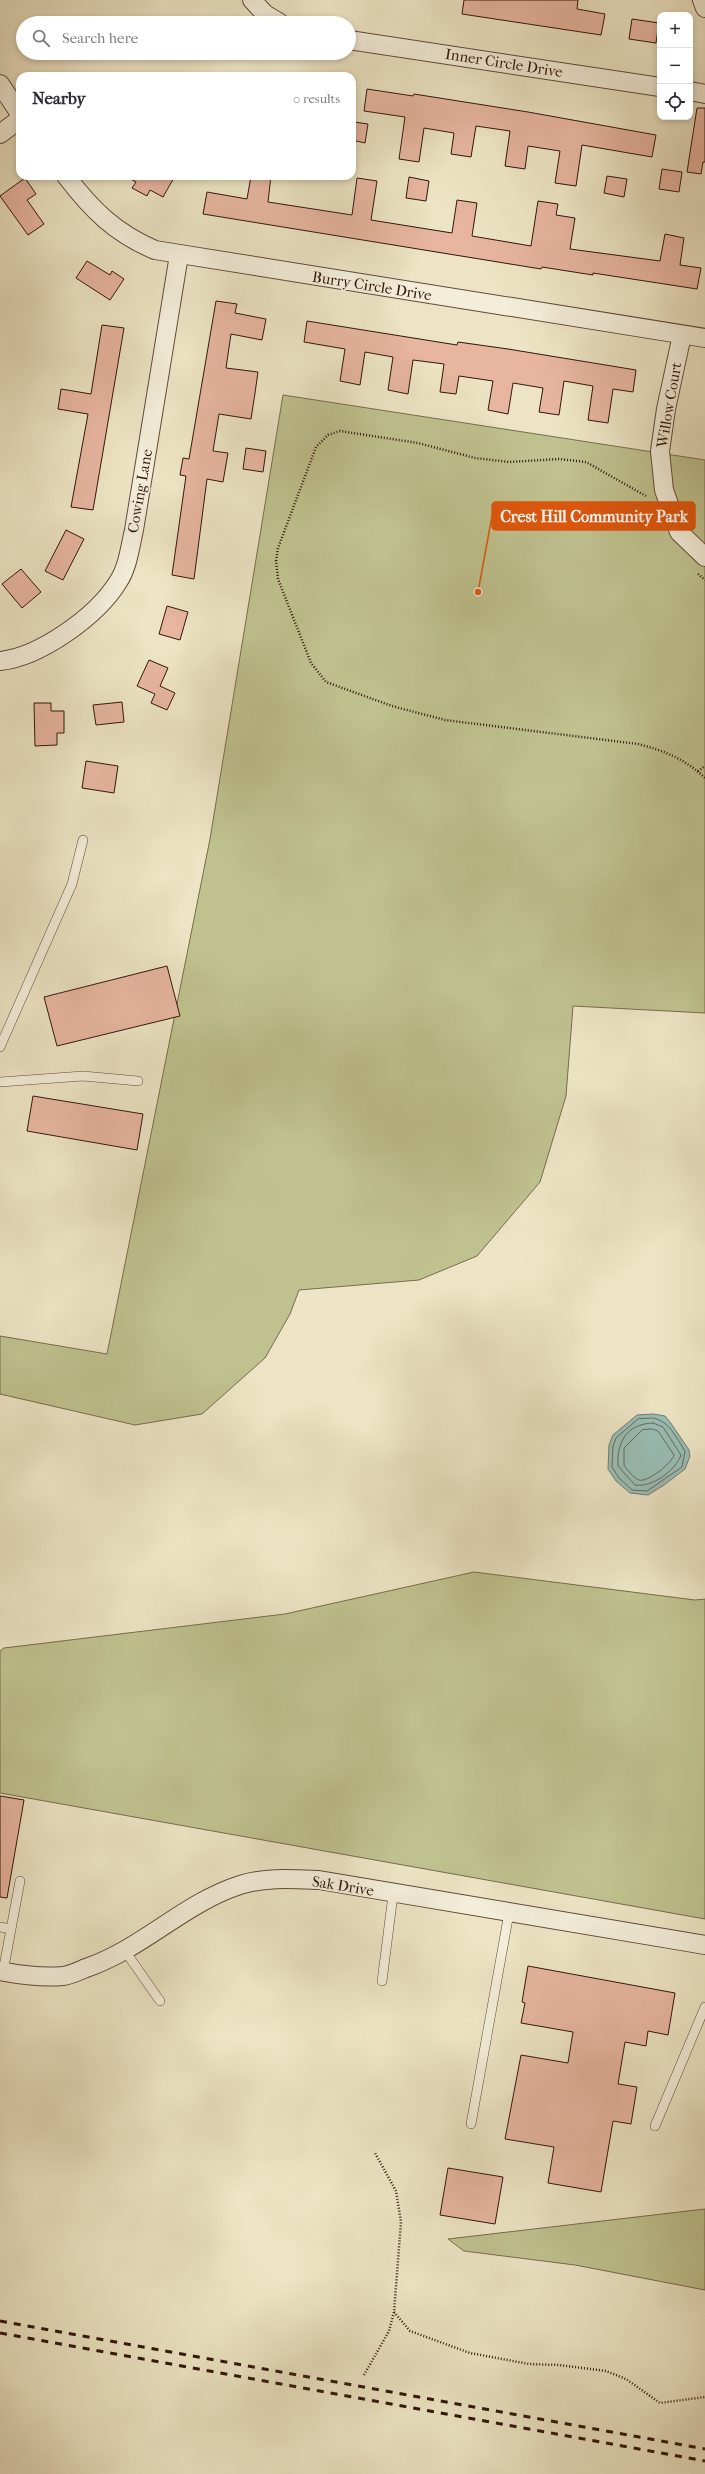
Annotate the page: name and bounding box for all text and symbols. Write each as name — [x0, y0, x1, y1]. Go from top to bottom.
map controls — [657, 12, 693, 120]
button: + — [657, 12, 693, 48]
search box — [16, 16, 356, 60]
icon: search — [30, 27, 52, 49]
text: Search here — [62, 29, 138, 47]
street label: Inner Circle Drive — [444, 45, 565, 81]
button: − — [657, 48, 693, 84]
button: locate — [657, 84, 693, 120]
text: Nearby — [32, 88, 86, 108]
text: 0 results — [293, 91, 340, 106]
street label: Burry Circle Drive — [311, 268, 434, 304]
street label: Willow Court — [652, 360, 686, 450]
street label: Cowing Lane — [124, 447, 156, 534]
callout: Crest Hill Community Park — [492, 502, 695, 530]
text: Crest Hill Community Park — [500, 507, 689, 527]
street label: Sak Drive — [311, 1872, 376, 1900]

